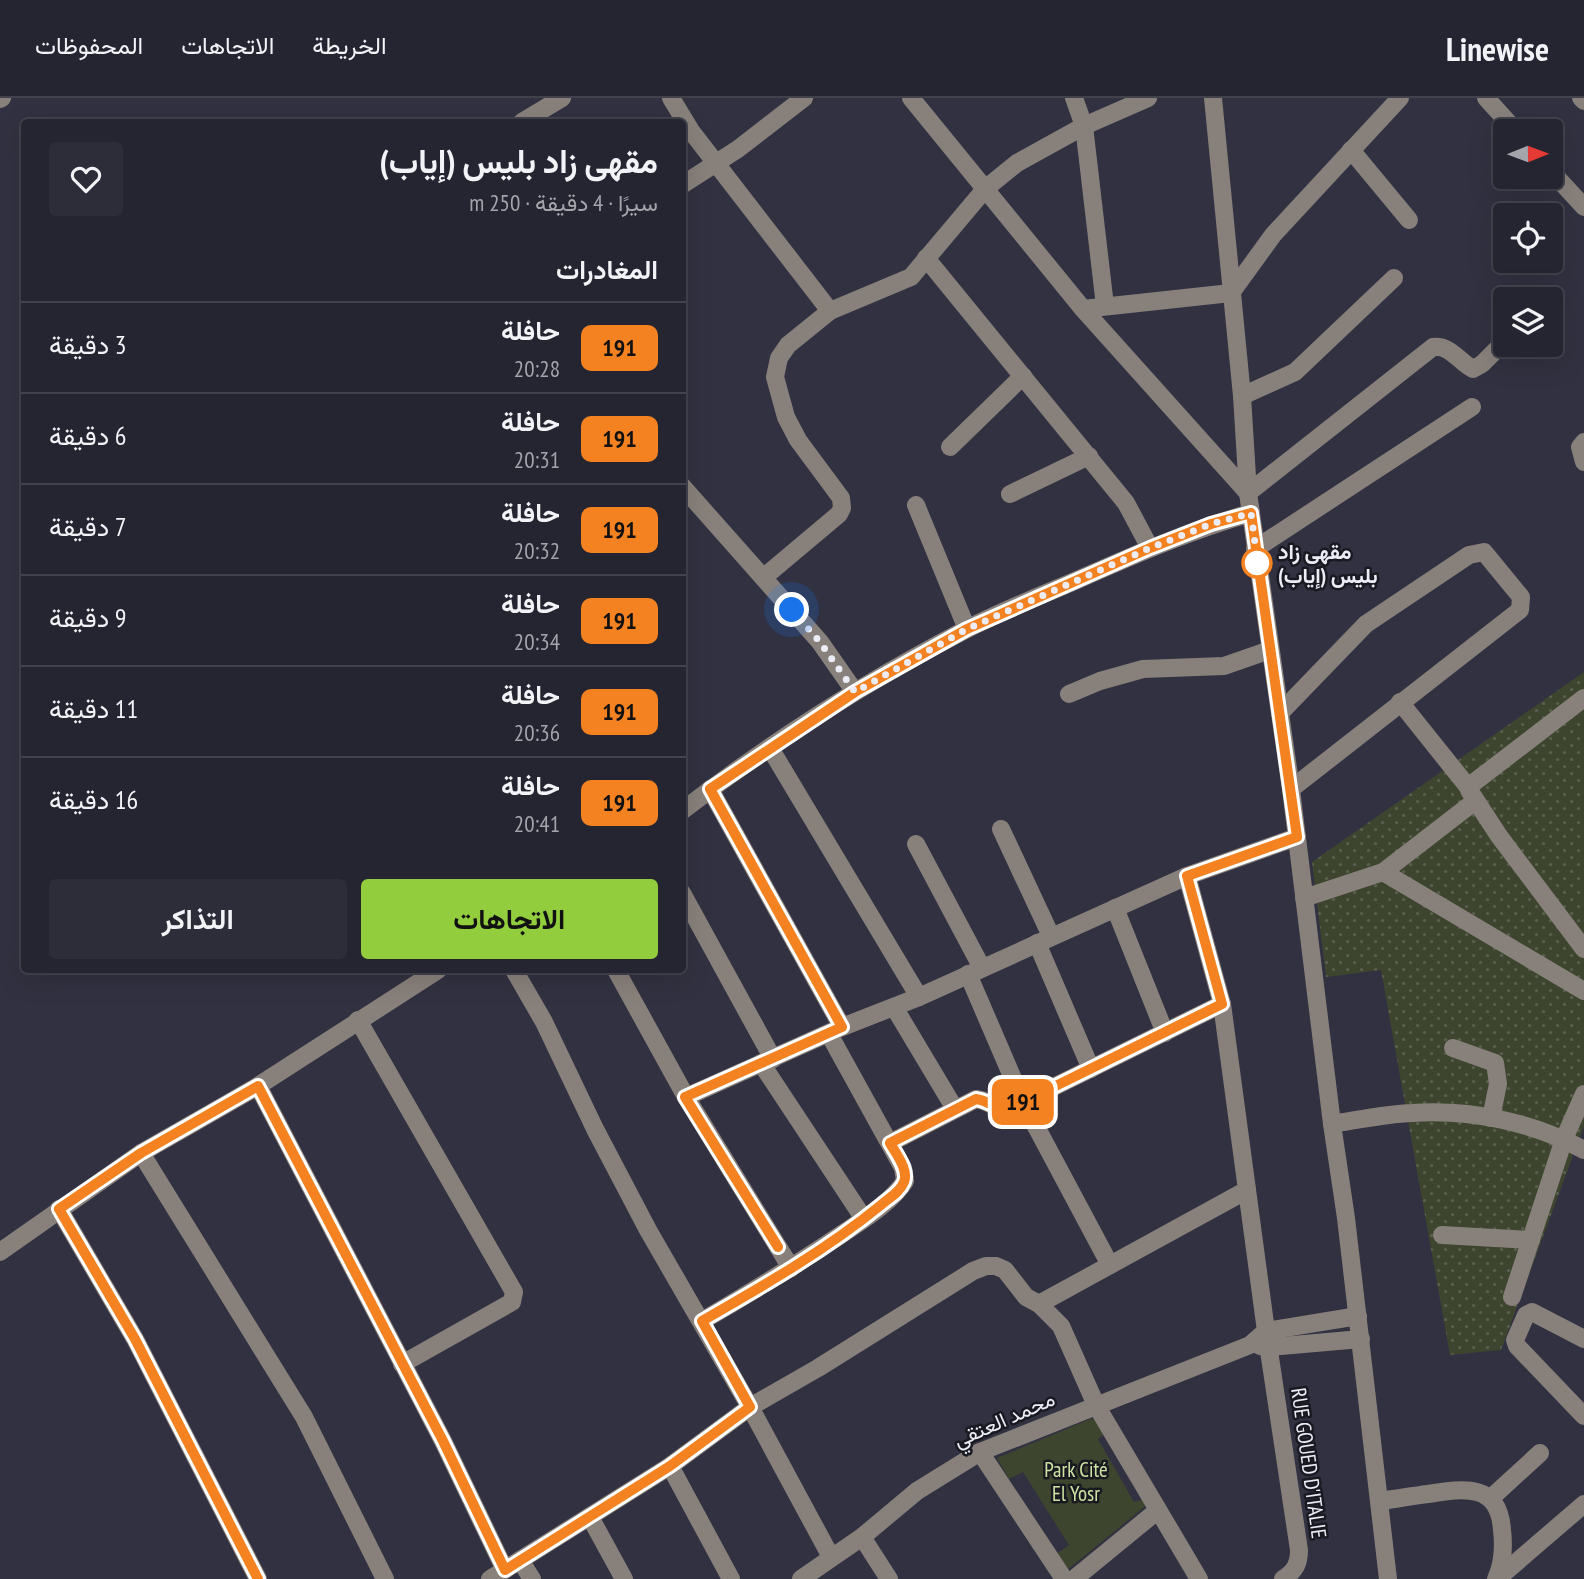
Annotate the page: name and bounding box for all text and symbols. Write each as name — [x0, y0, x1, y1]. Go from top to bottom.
text: Linewise — [1446, 27, 1549, 70]
text: المحفوظات — [35, 30, 143, 61]
text: الاتجاهات — [181, 30, 274, 61]
text: الخريطة — [312, 30, 387, 61]
north arrow — [1493, 119, 1563, 189]
map controls — [1493, 119, 1563, 357]
text: مقهى زاد بليس (إياب) — [379, 139, 658, 182]
button: heart — [49, 142, 123, 216]
text: سيرًا · 4 دقيقة · 250 m — [469, 188, 658, 217]
button: locate — [1493, 203, 1563, 273]
text: المغادرات — [556, 253, 658, 286]
button: layers — [1493, 287, 1563, 357]
text: حافلة — [501, 314, 560, 347]
text: 3 دقيقة — [49, 328, 126, 361]
text: 191 — [602, 332, 637, 363]
text: 20:28 — [514, 354, 560, 383]
text: حافلة — [501, 405, 560, 438]
text: 6 دقيقة — [49, 419, 126, 452]
text: 191 — [602, 423, 637, 454]
text: 20:31 — [514, 445, 560, 474]
text: حافلة — [501, 496, 560, 529]
text: 7 دقيقة — [49, 510, 126, 543]
text: 191 — [602, 514, 637, 545]
text: 20:32 — [514, 536, 560, 565]
place label: مقهى زاد بليس (إياب) — [1278, 538, 1378, 590]
marker: مقهى زاد بليس (إياب) — [1242, 548, 1272, 578]
text: حافلة — [501, 587, 560, 620]
your location — [774, 592, 809, 627]
text: 9 دقيقة — [49, 601, 126, 634]
text: 191 — [602, 605, 637, 636]
text: 20:34 — [514, 627, 560, 656]
text: حافلة — [501, 678, 560, 711]
text: 11 دقيقة — [49, 692, 138, 725]
text: 191 — [602, 696, 637, 727]
text: 20:36 — [514, 718, 560, 747]
text: حافلة — [501, 769, 560, 802]
text: 16 دقيقة — [49, 783, 138, 816]
text: 191 — [602, 787, 637, 818]
text: 20:41 — [514, 809, 560, 838]
button: التذاكر — [49, 879, 347, 959]
button: الاتجاهات — [361, 879, 658, 959]
line badge: 191 — [983, 1079, 1063, 1125]
text: 191 — [1006, 1086, 1040, 1117]
street label: محمد العتقي — [949, 1385, 1061, 1457]
street label: RUE GOUED D'ITALIE — [1285, 1386, 1333, 1540]
park label: Park Cité El Yosr — [1044, 1456, 1108, 1507]

